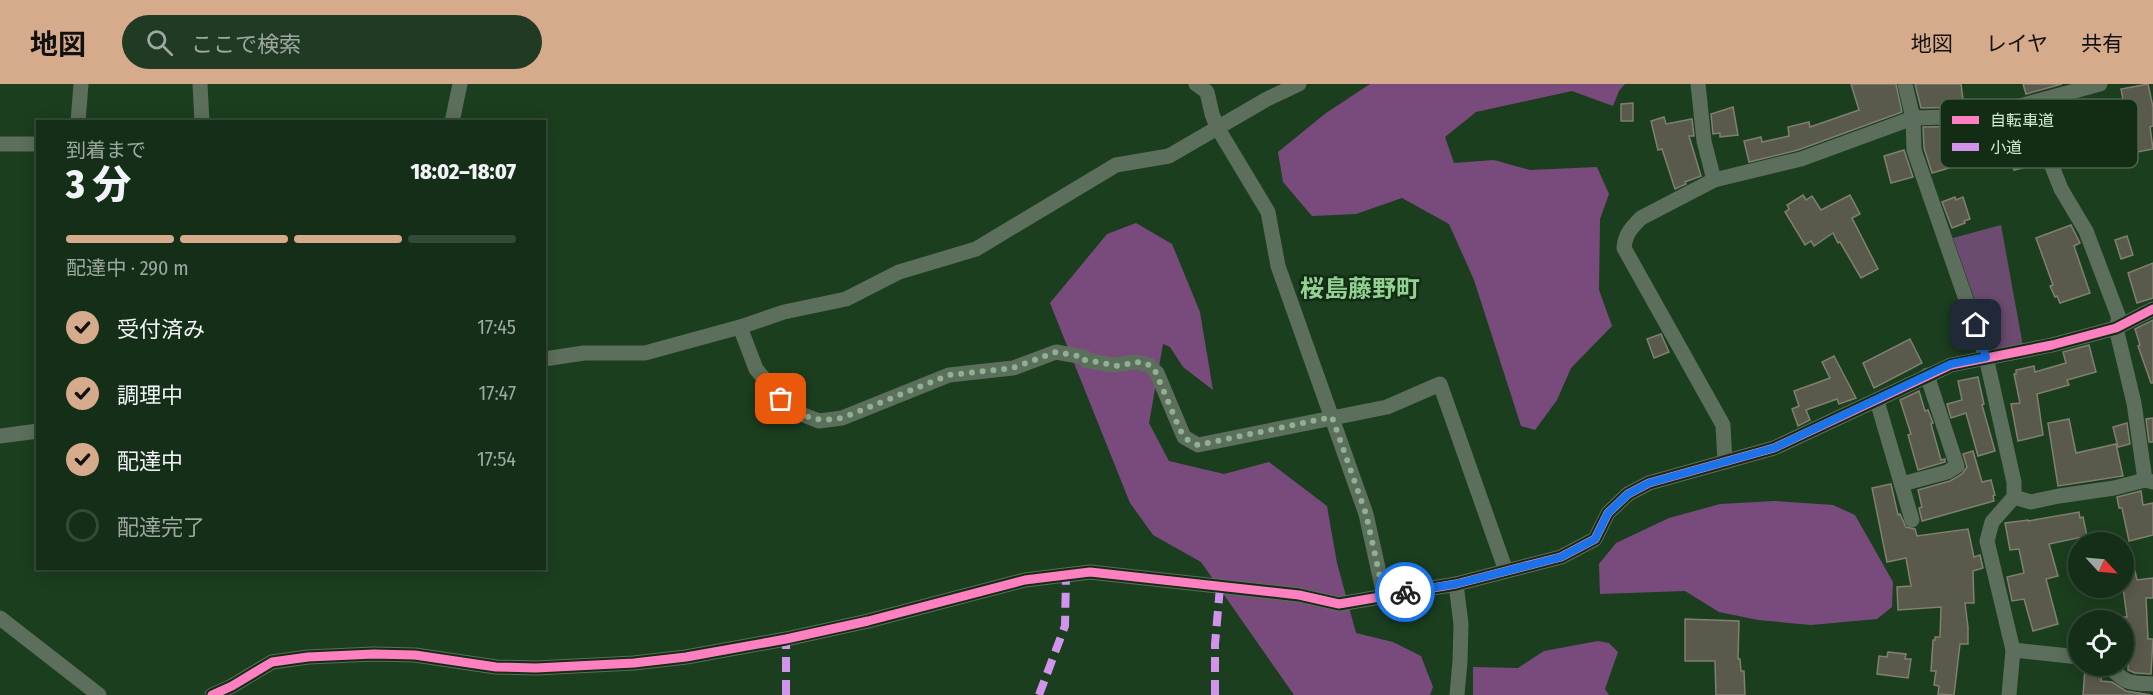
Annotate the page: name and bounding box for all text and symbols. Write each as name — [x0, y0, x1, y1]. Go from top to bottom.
search box — [122, 15, 542, 69]
icon: search — [143, 26, 176, 59]
text: 地図 — [30, 28, 86, 61]
text: ここで検索 — [191, 31, 301, 58]
text: 地図 — [1911, 31, 1953, 57]
text: レイヤ — [1986, 31, 2048, 57]
text: 共有 — [2081, 31, 2123, 57]
legend — [1940, 99, 2138, 168]
text: 自転車道 — [1990, 111, 2054, 130]
text: 到着まで — [66, 138, 146, 162]
text: 小道 — [1990, 138, 2022, 157]
text: 18:02–18:07 — [411, 158, 516, 185]
text: 3 分 — [66, 162, 132, 208]
text: 配達中 · 290 m — [66, 256, 189, 280]
district label: 桜島藤野町 — [1300, 275, 1420, 303]
pin — [1950, 299, 2001, 350]
icon: home — [1959, 308, 1992, 341]
icon: check — [66, 311, 99, 344]
text: 17:45 — [477, 315, 516, 339]
text: 受付済み — [117, 316, 205, 343]
pin — [755, 373, 806, 424]
icon: check — [66, 377, 99, 410]
text: 17:47 — [479, 381, 516, 405]
text: 調理中 — [117, 382, 183, 409]
icon: bag — [764, 382, 797, 415]
icon: check — [66, 443, 99, 476]
text: 17:54 — [477, 447, 516, 471]
text: 配達中 — [117, 448, 183, 475]
text: 配達完了 — [117, 514, 205, 541]
north arrow — [2068, 532, 2134, 598]
map controls — [2068, 532, 2134, 676]
courier — [1375, 562, 1435, 622]
icon: bike — [1389, 576, 1422, 609]
button: locate — [2068, 610, 2134, 676]

